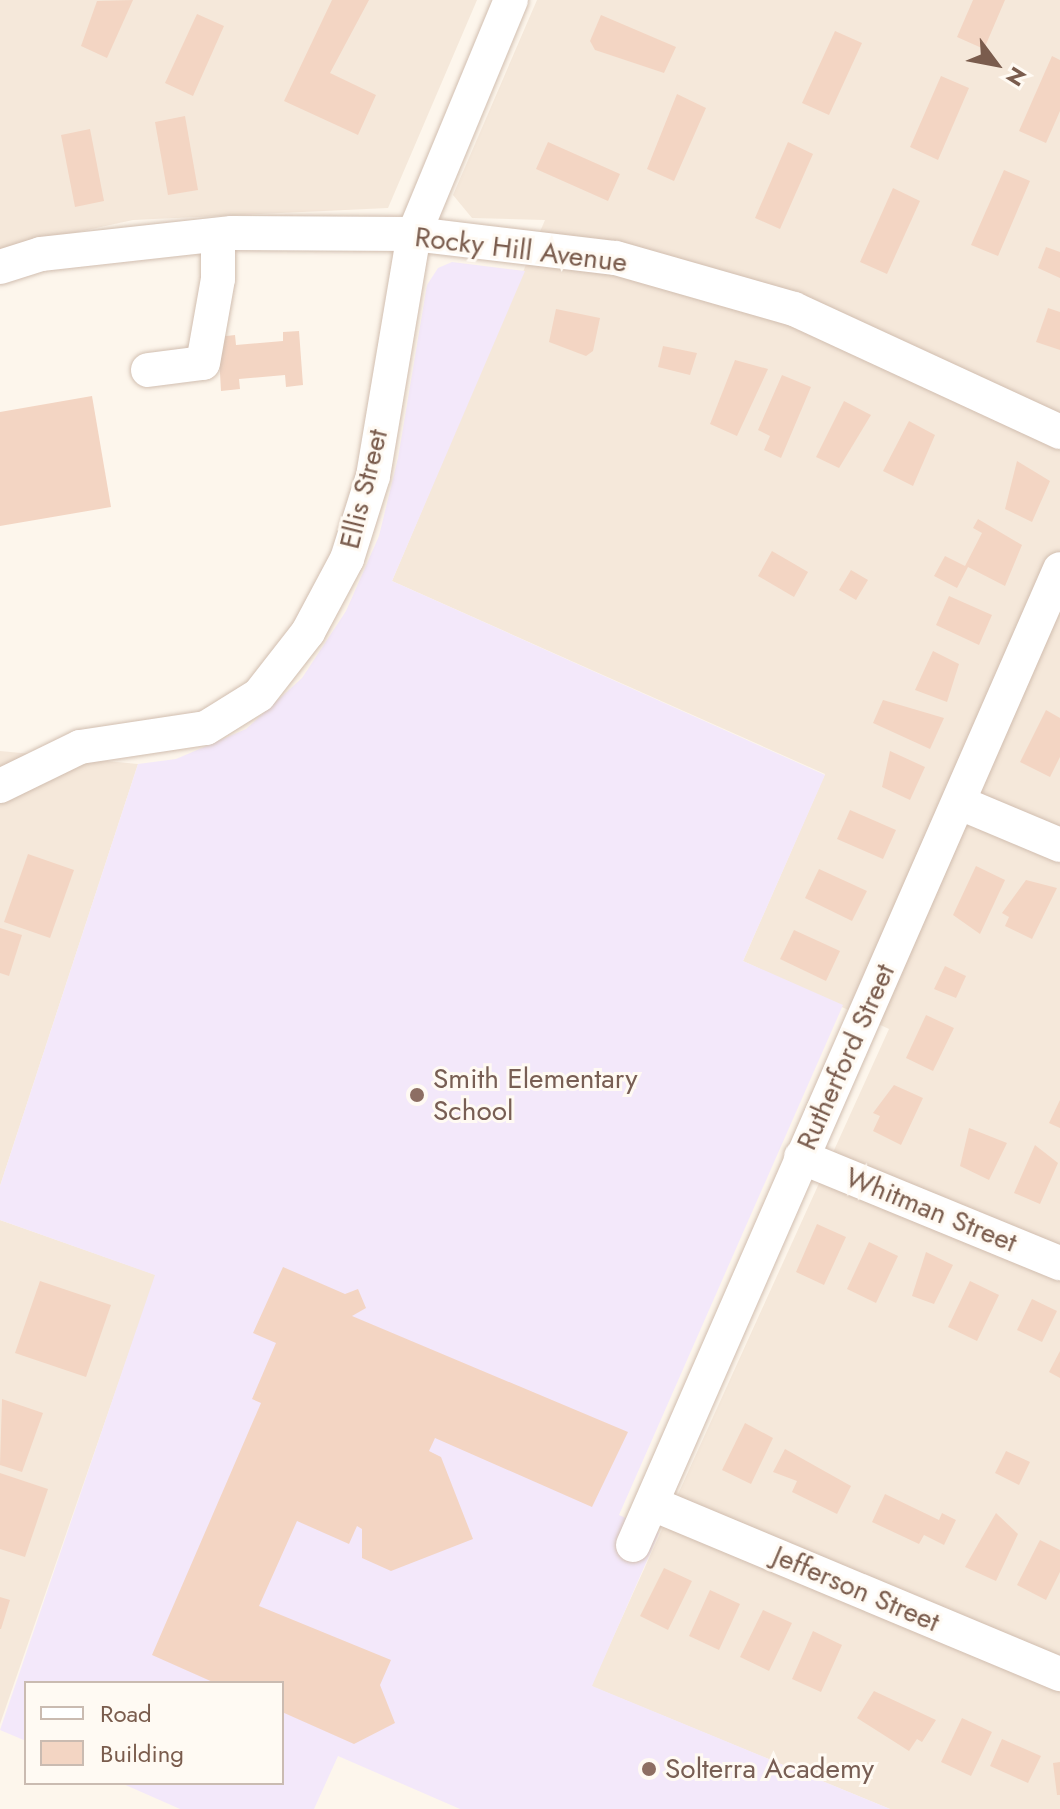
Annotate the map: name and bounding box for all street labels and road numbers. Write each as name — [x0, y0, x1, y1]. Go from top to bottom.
street label: Rocky Hill Avenue — [413, 220, 629, 280]
street label: Ellis Street — [333, 426, 395, 552]
street label: Rutherford Street — [790, 959, 902, 1155]
street label: Whitman Street — [841, 1160, 1021, 1260]
street label: Jefferson Street — [768, 1539, 944, 1639]

